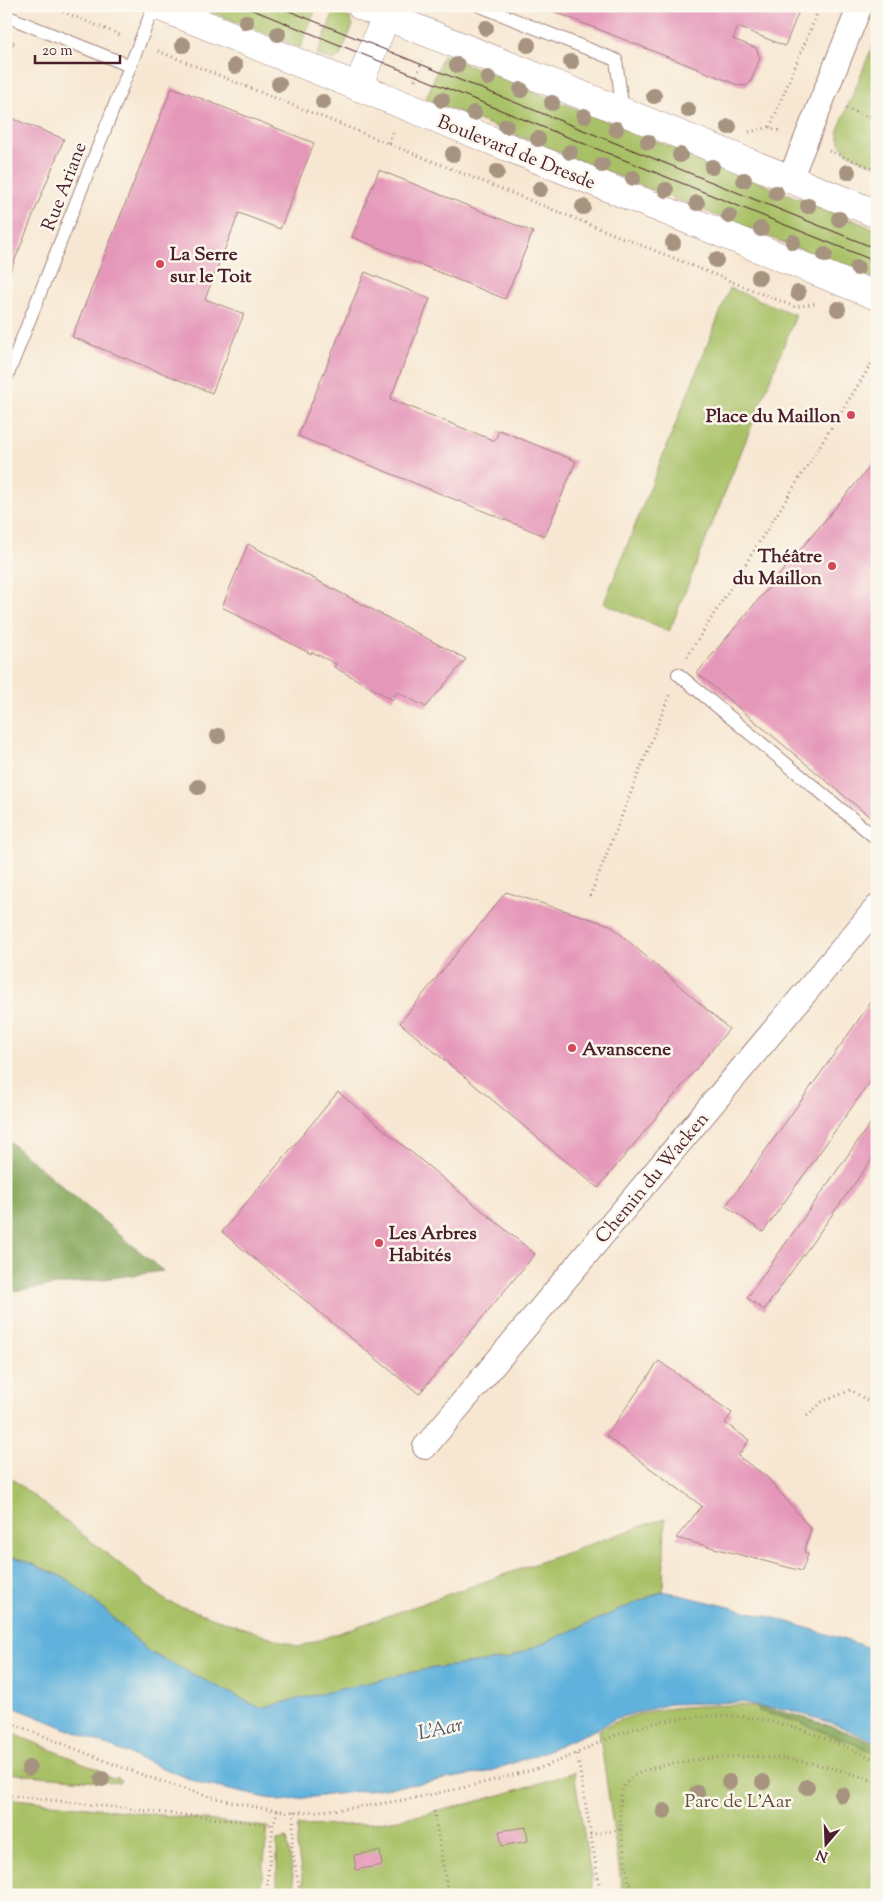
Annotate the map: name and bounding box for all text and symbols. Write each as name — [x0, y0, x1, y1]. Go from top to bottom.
scale bar — [35, 32, 120, 64]
text: 20 m — [42, 41, 73, 62]
street label: Boulevard de Dresde — [433, 109, 599, 197]
street label: Rue Ariane — [36, 138, 95, 235]
place label: La Serre sur le Toit — [170, 242, 252, 291]
marker: La Serre sur le Toit — [154, 258, 166, 270]
place label: Place du Maillon — [706, 404, 842, 431]
marker: Place du Maillon — [845, 409, 857, 421]
place label: Théâtre du Maillon — [733, 544, 823, 593]
marker: Théâtre du Maillon — [826, 560, 838, 572]
place label: Avanscene — [582, 1037, 671, 1064]
marker: Avanscene — [566, 1042, 578, 1054]
street label: Chemin du Wacken — [590, 1107, 716, 1250]
place label: Les Arbres Habités — [389, 1221, 477, 1270]
marker: Les Arbres Habités — [373, 1237, 385, 1249]
water label: L'Aar — [415, 1712, 466, 1749]
park label: Parc de L'Aar — [685, 1789, 791, 1816]
north arrow — [800, 1818, 850, 1868]
text: N — [814, 1843, 831, 1866]

